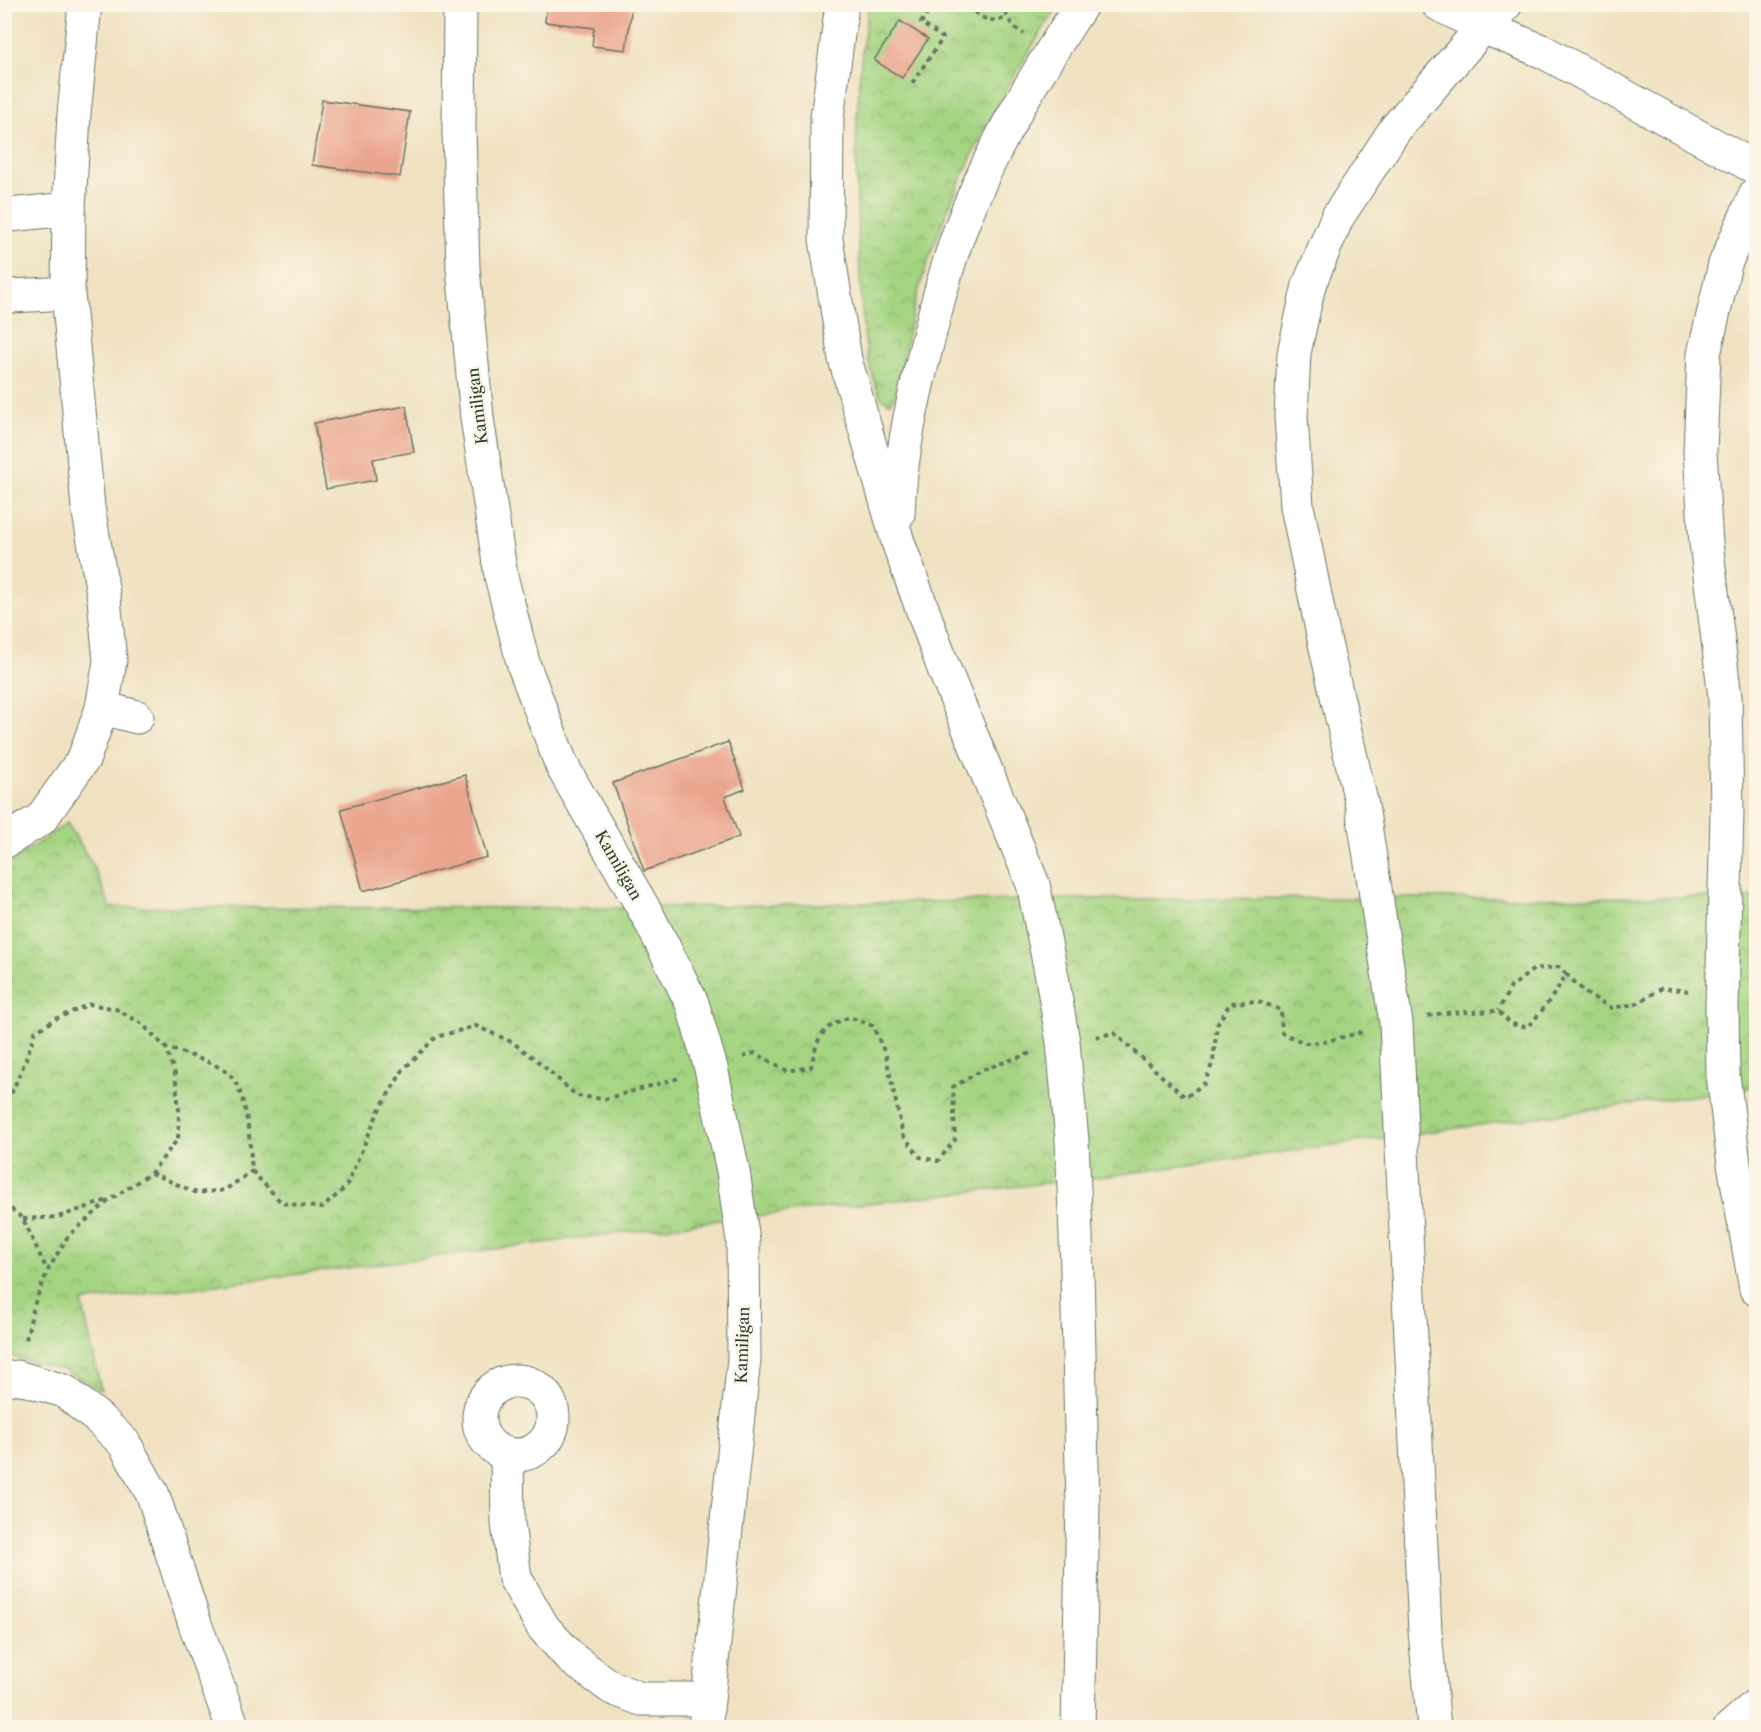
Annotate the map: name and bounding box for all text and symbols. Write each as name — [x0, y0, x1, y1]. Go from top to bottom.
street label: Kamiligan — [462, 367, 492, 445]
street label: Kamiligan — [591, 827, 647, 903]
street label: Kamiligan — [731, 1306, 753, 1384]

